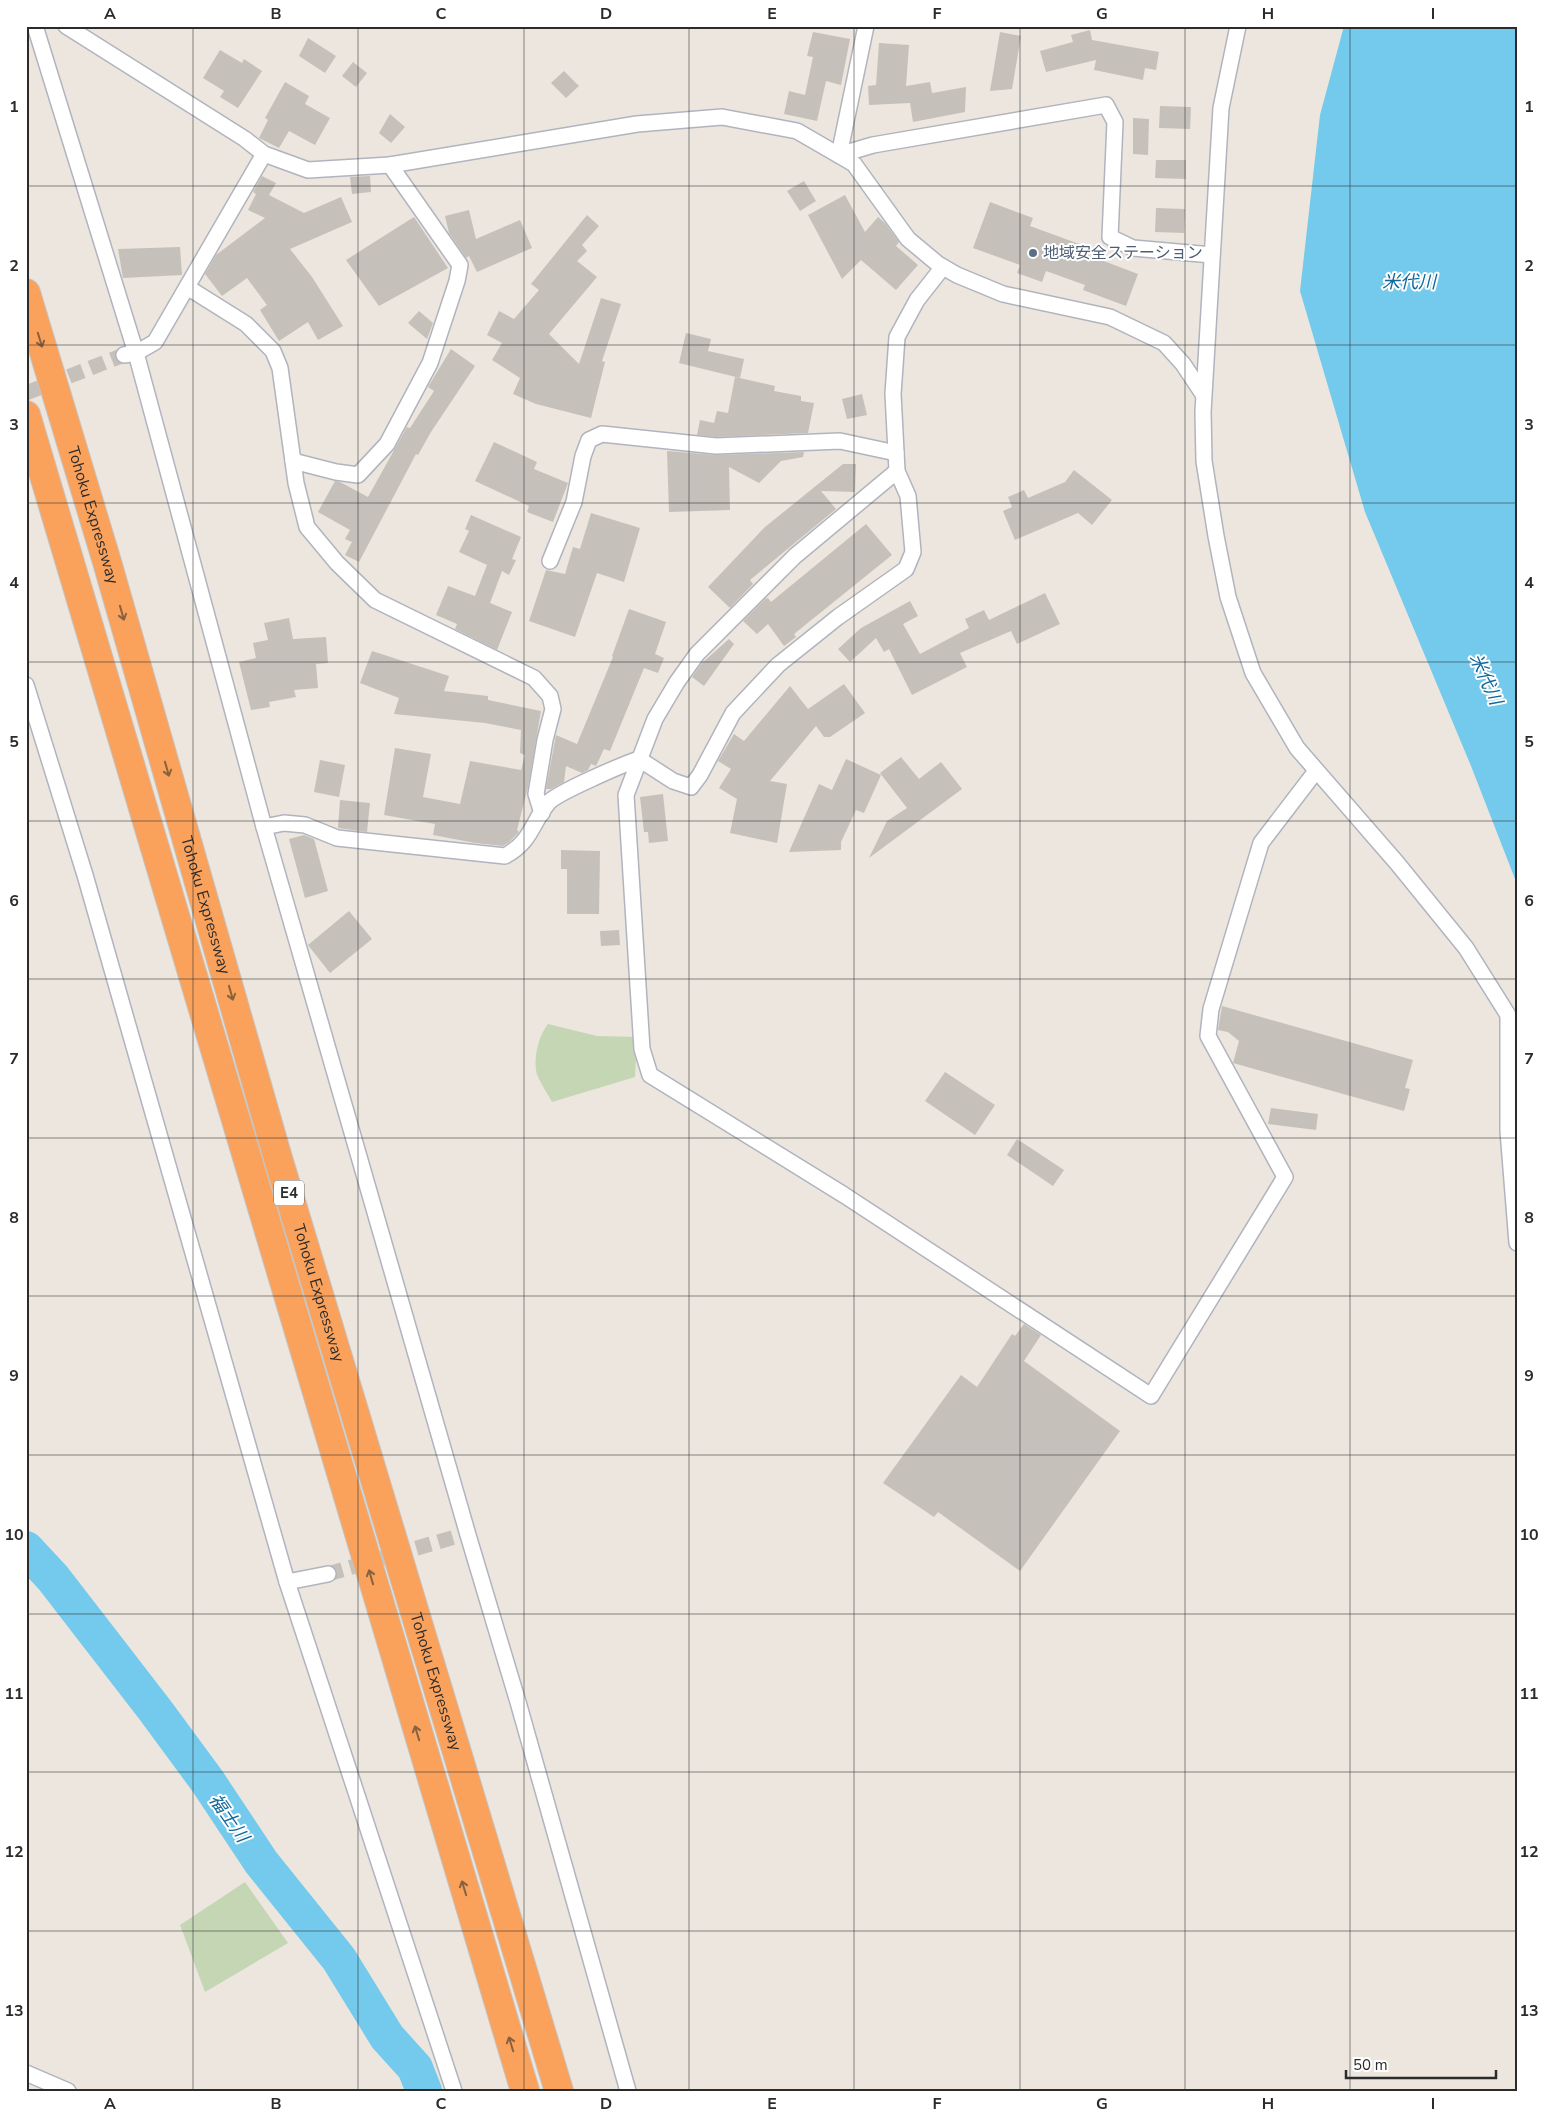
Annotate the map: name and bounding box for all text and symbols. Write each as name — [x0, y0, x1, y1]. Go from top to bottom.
text: A — [104, 3, 116, 25]
text: B — [270, 3, 282, 25]
text: C — [436, 3, 447, 25]
text: D — [600, 3, 612, 25]
text: E — [767, 3, 777, 25]
text: F — [933, 3, 942, 25]
text: G — [1096, 3, 1108, 25]
text: H — [1262, 3, 1274, 25]
text: I — [1431, 3, 1435, 25]
text: 1 — [9, 96, 19, 118]
text: 1 — [1524, 96, 1534, 118]
place label: 地域安全ステーション — [1043, 242, 1203, 264]
marker: 地域安全ステーション — [1027, 247, 1039, 259]
text: 2 — [9, 255, 19, 277]
text: 2 — [1524, 255, 1534, 277]
water label: 米代川 — [1382, 270, 1438, 294]
one-way arrow — [36, 331, 46, 347]
text: 3 — [9, 414, 19, 436]
text: 3 — [1524, 414, 1534, 436]
street label: Tohoku Expressway — [62, 444, 124, 587]
text: 4 — [9, 572, 19, 594]
text: 4 — [1524, 572, 1534, 594]
one-way arrow — [117, 605, 127, 621]
water label: 米代川 — [1464, 649, 1509, 710]
text: 5 — [9, 731, 19, 753]
text: 5 — [1524, 731, 1534, 753]
one-way arrow — [162, 761, 172, 777]
street label: Tohoku Expressway — [175, 834, 236, 978]
text: 6 — [9, 890, 19, 912]
text: 6 — [1524, 890, 1534, 912]
one-way arrow — [226, 984, 236, 1000]
text: 7 — [9, 1048, 19, 1070]
text: 7 — [1524, 1048, 1534, 1070]
road number: E4 — [274, 1180, 304, 1206]
text: 8 — [9, 1207, 19, 1229]
text: 8 — [1524, 1207, 1534, 1229]
street label: Tohoku Expressway — [287, 1221, 350, 1365]
text: 9 — [9, 1365, 19, 1387]
text: 9 — [1524, 1365, 1534, 1387]
text: 10 — [4, 1524, 24, 1546]
text: 10 — [1519, 1524, 1539, 1546]
one-way arrow — [365, 1569, 375, 1585]
street label: Tohoku Expressway — [405, 1610, 467, 1754]
text: 11 — [4, 1683, 24, 1705]
text: 11 — [1519, 1683, 1539, 1705]
one-way arrow — [411, 1725, 421, 1741]
water label: 福士川 — [204, 1789, 255, 1849]
text: 12 — [4, 1841, 24, 1863]
text: 12 — [1519, 1841, 1539, 1863]
one-way arrow — [458, 1881, 468, 1897]
text: 13 — [4, 2000, 24, 2022]
text: 13 — [1519, 2000, 1539, 2022]
one-way arrow — [505, 2036, 515, 2052]
scale bar — [1346, 2047, 1496, 2079]
text: 50 m — [1353, 2055, 1388, 2075]
text: A — [104, 2093, 116, 2115]
text: B — [270, 2093, 282, 2115]
text: C — [436, 2093, 447, 2115]
text: D — [600, 2093, 612, 2115]
text: E — [767, 2093, 777, 2115]
text: F — [933, 2093, 942, 2115]
text: G — [1096, 2093, 1108, 2115]
text: H — [1262, 2093, 1274, 2115]
text: I — [1431, 2093, 1435, 2115]

